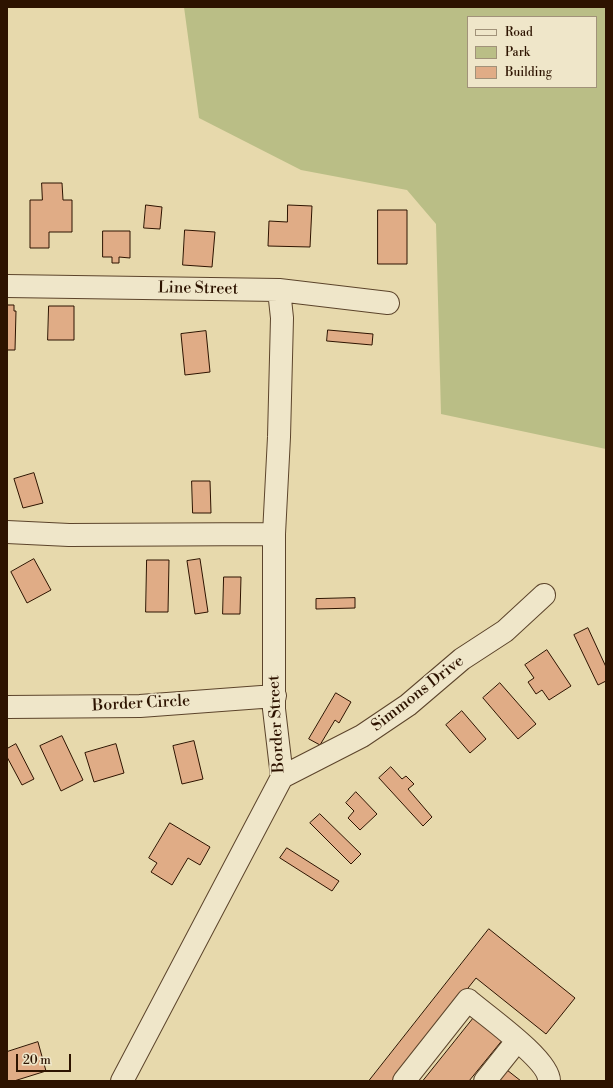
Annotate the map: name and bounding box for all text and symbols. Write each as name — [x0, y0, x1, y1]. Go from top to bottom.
legend — [467, 16, 597, 88]
text: Road — [505, 25, 533, 40]
text: Park — [505, 45, 530, 60]
text: Building — [505, 65, 552, 80]
street label: Line Street — [158, 279, 238, 299]
street label: Simmons Drive — [368, 652, 468, 736]
street label: Border Street — [265, 675, 289, 773]
street label: Border Circle — [91, 692, 191, 716]
scale bar — [18, 1046, 73, 1072]
text: 20 m — [23, 1053, 51, 1068]

